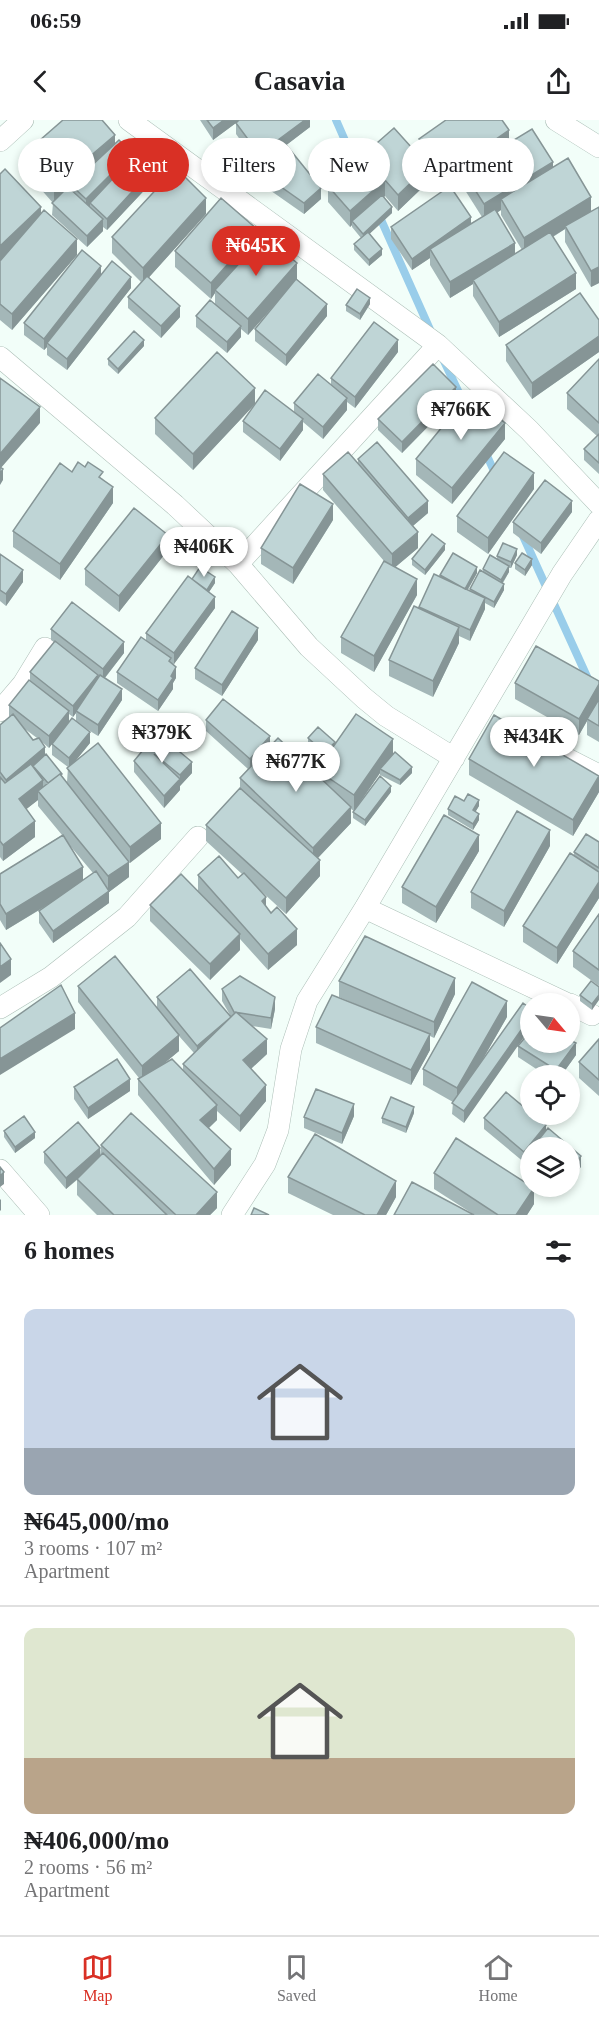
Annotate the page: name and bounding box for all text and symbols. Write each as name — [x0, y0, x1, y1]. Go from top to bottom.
text: 06:59 — [30, 8, 81, 33]
icon: back — [24, 65, 57, 98]
icon: share — [542, 65, 575, 98]
text: Casavia — [254, 66, 345, 96]
chip: Buy — [18, 138, 95, 192]
chip: Rent — [107, 138, 189, 192]
chip: Filters — [201, 138, 296, 192]
chip: New — [308, 138, 390, 192]
chip: Apartment — [402, 138, 534, 192]
pin: ₦645K — [214, 226, 298, 277]
text: ₦645K — [226, 234, 286, 256]
pin: ₦766K — [419, 390, 503, 441]
text: ₦766K — [431, 398, 491, 420]
pin: ₦406K — [162, 527, 246, 578]
text: ₦406K — [174, 535, 234, 557]
pin: ₦379K — [120, 713, 204, 764]
pin: ₦434K — [492, 717, 576, 768]
text: ₦379K — [132, 721, 192, 743]
text: ₦434K — [504, 725, 564, 747]
pin: ₦677K — [254, 742, 338, 793]
text: ₦677K — [266, 750, 326, 772]
north arrow — [520, 993, 580, 1053]
map controls — [520, 993, 580, 1197]
button: locate — [520, 1065, 580, 1125]
button: layers — [520, 1137, 580, 1197]
icon: filters — [542, 1235, 575, 1268]
text: 6 homes — [24, 1236, 114, 1265]
icon: home — [246, 1348, 354, 1456]
text: ₦645,000/mo — [24, 1507, 169, 1536]
text: 3 rooms · 107 m² — [24, 1537, 162, 1559]
text: Apartment — [24, 1560, 110, 1582]
icon: home — [246, 1667, 354, 1775]
text: ₦406,000/mo — [24, 1826, 169, 1855]
text: 2 rooms · 56 m² — [24, 1856, 152, 1878]
text: Apartment — [24, 1879, 110, 1901]
tab: Map — [81, 1951, 114, 2005]
tab: Saved — [277, 1951, 316, 2005]
tab: Home — [479, 1951, 518, 2005]

